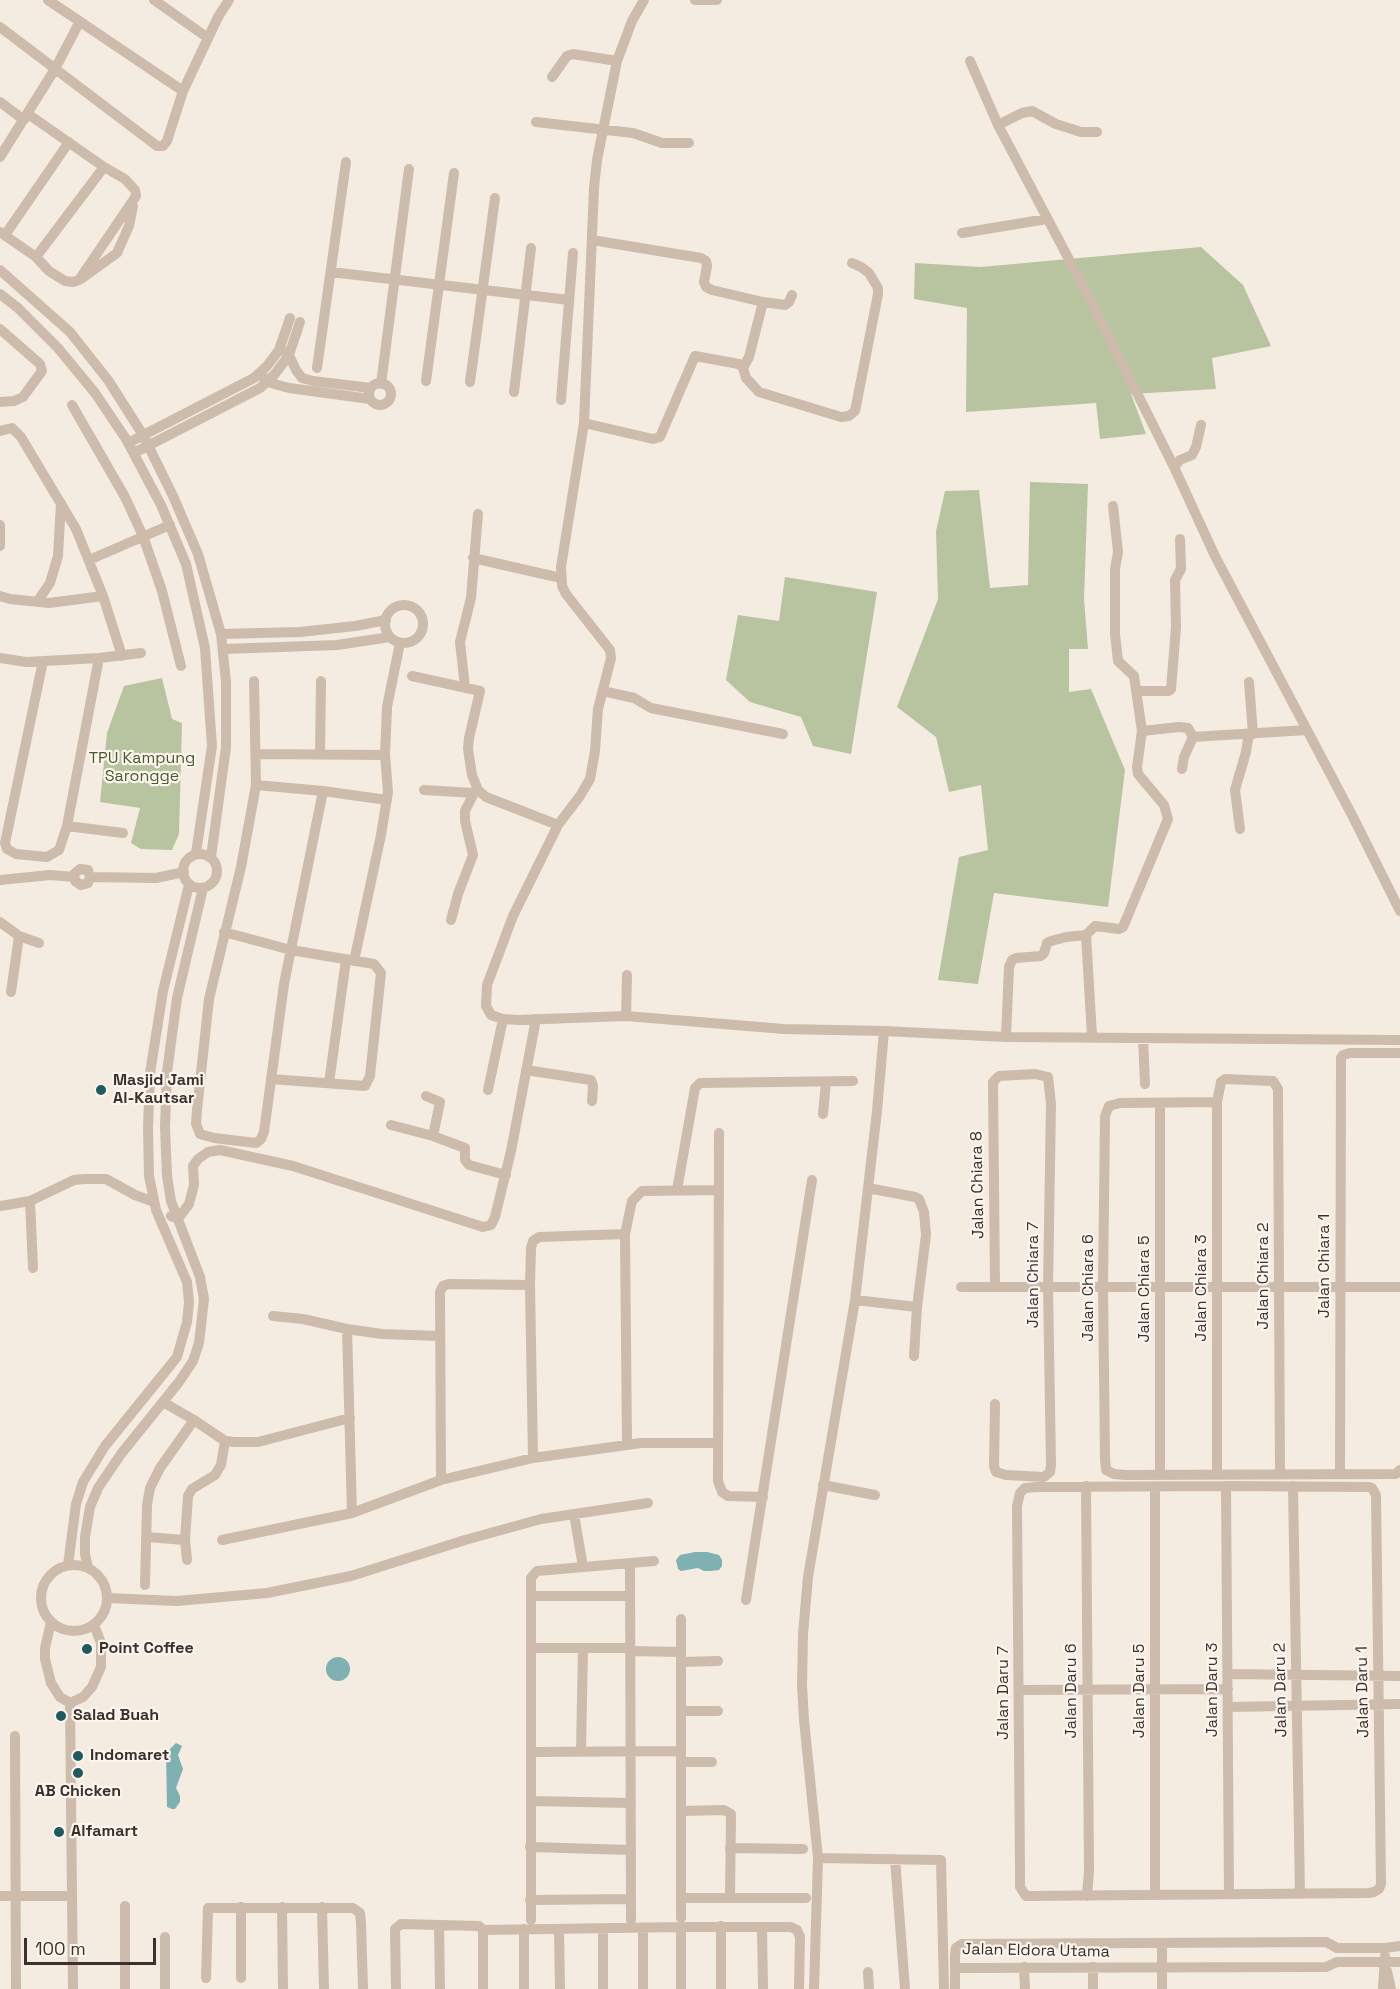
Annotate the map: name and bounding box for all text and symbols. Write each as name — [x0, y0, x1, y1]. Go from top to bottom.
park label: TPU Kampung Sarongge — [89, 749, 195, 787]
place label: Masjid Jami Al-Kautsar — [113, 1071, 204, 1109]
marker: Masjid Jami Al-Kautsar — [94, 1083, 108, 1097]
street label: Jalan Chiara 8 — [967, 1131, 989, 1239]
street label: Jalan Chiara 1 — [1315, 1214, 1335, 1318]
street label: Jalan Chiara 7 — [1024, 1222, 1044, 1328]
street label: Jalan Chiara 2 — [1254, 1222, 1274, 1330]
street label: Jalan Chiara 6 — [1079, 1234, 1099, 1342]
street label: Jalan Chiara 3 — [1192, 1234, 1212, 1342]
street label: Jalan Chiara 5 — [1135, 1235, 1155, 1343]
place label: Point Coffee — [99, 1639, 194, 1659]
marker: Point Coffee — [80, 1642, 94, 1656]
street label: Jalan Daru 2 — [1271, 1642, 1291, 1738]
street label: Jalan Daru 3 — [1203, 1643, 1223, 1737]
street label: Jalan Daru 6 — [1062, 1644, 1082, 1738]
street label: Jalan Daru 5 — [1130, 1644, 1150, 1738]
street label: Jalan Daru 7 — [994, 1646, 1014, 1740]
street label: Jalan Daru 1 — [1353, 1646, 1373, 1738]
place label: Salad Buah — [73, 1706, 159, 1726]
marker: Salad Buah — [54, 1709, 68, 1723]
place label: Indomaret — [90, 1746, 169, 1766]
marker: Indomaret — [71, 1749, 85, 1763]
marker: AB Chicken — [71, 1766, 85, 1780]
place label: AB Chicken — [35, 1782, 121, 1802]
place label: Alfamart — [71, 1822, 138, 1842]
marker: Alfamart — [52, 1825, 66, 1839]
scale bar — [27, 1926, 159, 1964]
text: 100 m — [35, 1937, 86, 1960]
street label: Jalan Eldora Utama — [962, 1940, 1110, 1962]

